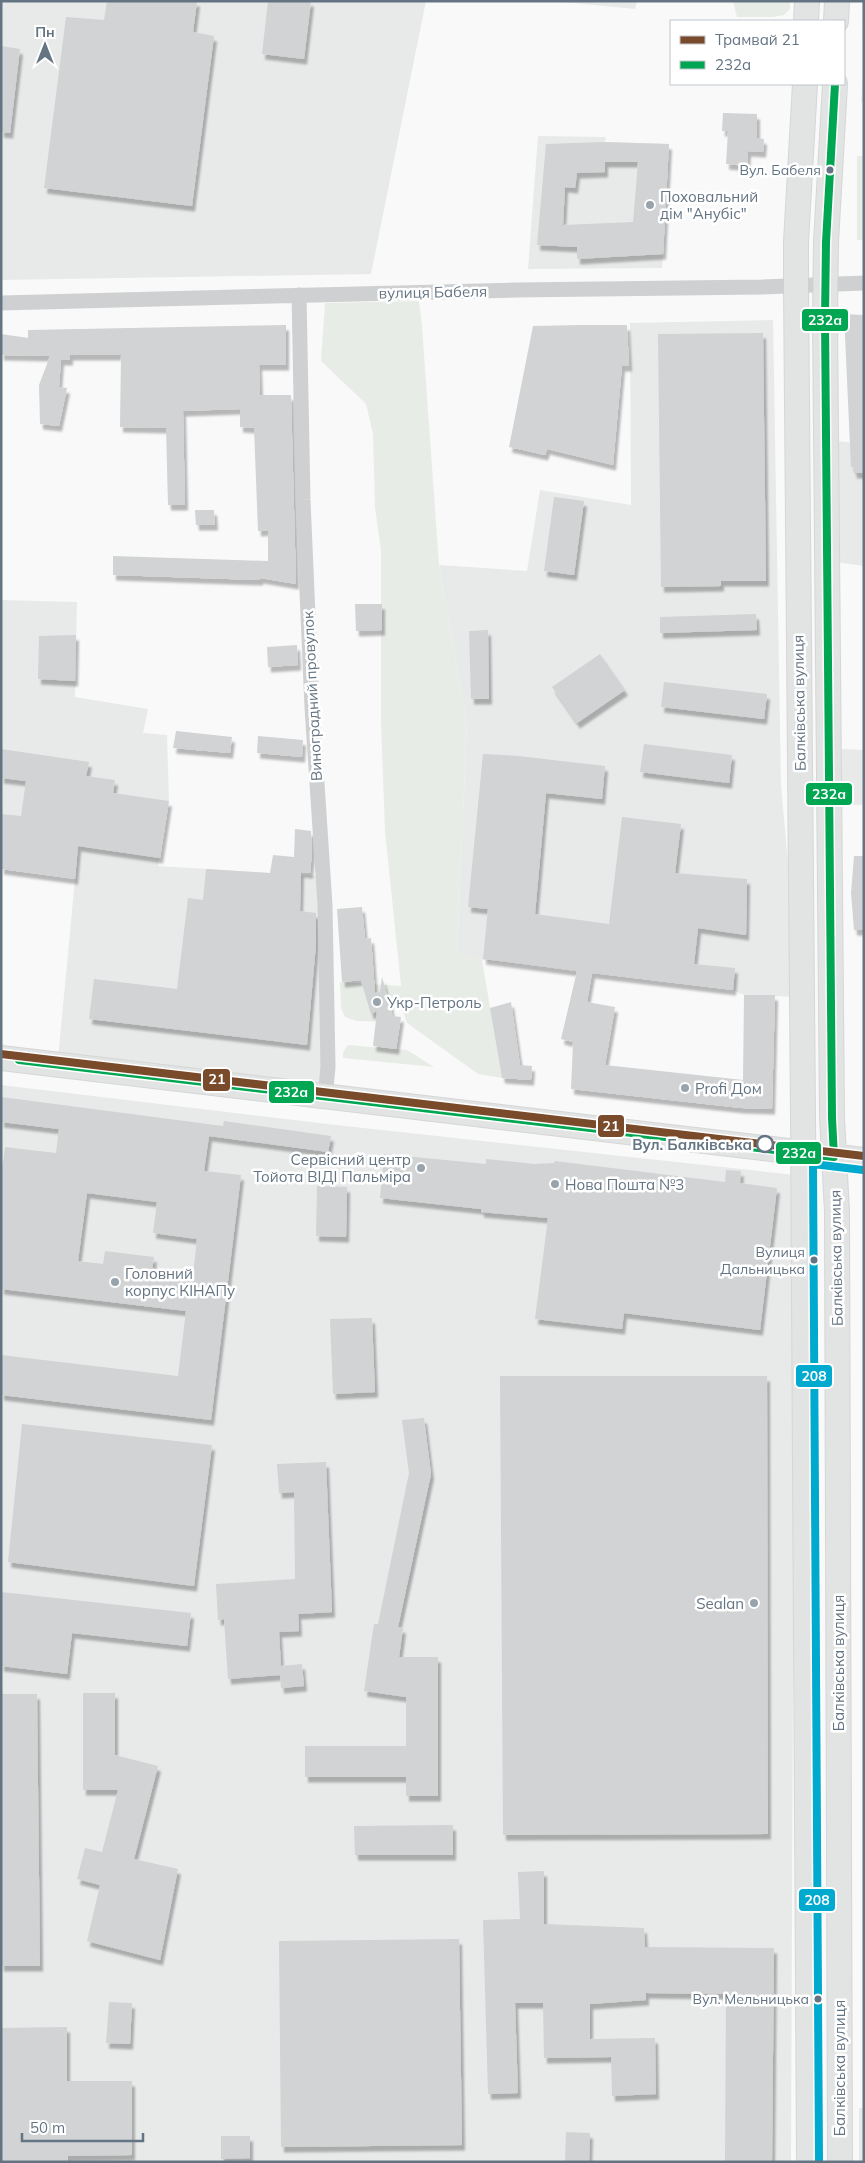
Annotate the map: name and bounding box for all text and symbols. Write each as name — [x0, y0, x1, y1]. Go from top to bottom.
north arrow — [20, 20, 70, 70]
legend — [670, 20, 845, 85]
text: Пн — [35, 23, 55, 41]
text: Трамвай 21 — [715, 30, 800, 49]
text: 232а — [715, 55, 751, 74]
place label: Вул. Бабеля — [739, 161, 821, 179]
marker: Вул. Бабеля — [825, 165, 835, 175]
place label: Поховальний дім "Анубіс" — [660, 187, 758, 223]
marker: Поховальний дім "Анубіс" — [644, 199, 656, 211]
street label: вулиця Бабеля — [379, 282, 487, 302]
line badge: 232а — [801, 308, 849, 332]
text: 232а — [808, 311, 842, 329]
street label: Виноградний провулок — [298, 610, 326, 781]
street label: Балківська вулиця — [788, 635, 810, 771]
line badge: 232а — [805, 782, 853, 806]
text: 232а — [812, 785, 846, 803]
place label: Укр-Петроль — [386, 993, 481, 1012]
marker: Укр-Петроль — [371, 996, 383, 1008]
line badge: 21 — [202, 1068, 231, 1092]
text: 21 — [209, 1070, 225, 1088]
place label: Profi Дом — [695, 1079, 762, 1098]
line badge: 232а — [268, 1080, 315, 1104]
marker: Profi Дом — [679, 1082, 691, 1094]
text: 232а — [274, 1083, 308, 1101]
line badge: 21 — [597, 1114, 625, 1138]
text: 21 — [603, 1117, 619, 1135]
place label: Вул. Балківська — [632, 1135, 752, 1154]
marker: Вул. Балківська — [756, 1135, 774, 1153]
line badge: 232а — [775, 1141, 822, 1165]
text: 232а — [782, 1144, 816, 1162]
place label: Сервісний центр Тойота ВІДІ Пальміра — [253, 1150, 411, 1186]
marker: Сервісний центр Тойота ВІДІ Пальміра — [415, 1162, 427, 1174]
place label: Нова Пошта №3 — [565, 1175, 684, 1194]
marker: Нова Пошта №3 — [549, 1178, 561, 1190]
street label: Балківська вулиця — [825, 1190, 847, 1326]
place label: Вулиця Дальницька — [720, 1243, 805, 1278]
marker: Вулиця Дальницька — [809, 1255, 819, 1265]
place label: Головний корпус КІНАПу — [125, 1264, 235, 1300]
marker: Головний корпус КІНАПу — [109, 1276, 121, 1288]
line badge: 208 — [795, 1364, 833, 1388]
text: 208 — [801, 1367, 827, 1385]
place label: Sealan — [696, 1594, 744, 1613]
street label: Балківська вулиця — [829, 1595, 848, 1731]
marker: Sealan — [748, 1597, 760, 1609]
line badge: 208 — [798, 1888, 836, 1912]
text: 208 — [804, 1891, 830, 1909]
place label: Вул. Мельницька — [693, 1990, 809, 2008]
marker: Вул. Мельницька — [813, 1994, 823, 2004]
street label: Балківська вулиця — [830, 2000, 849, 2136]
scale bar — [22, 2110, 144, 2142]
text: 50 m — [30, 2118, 65, 2137]

